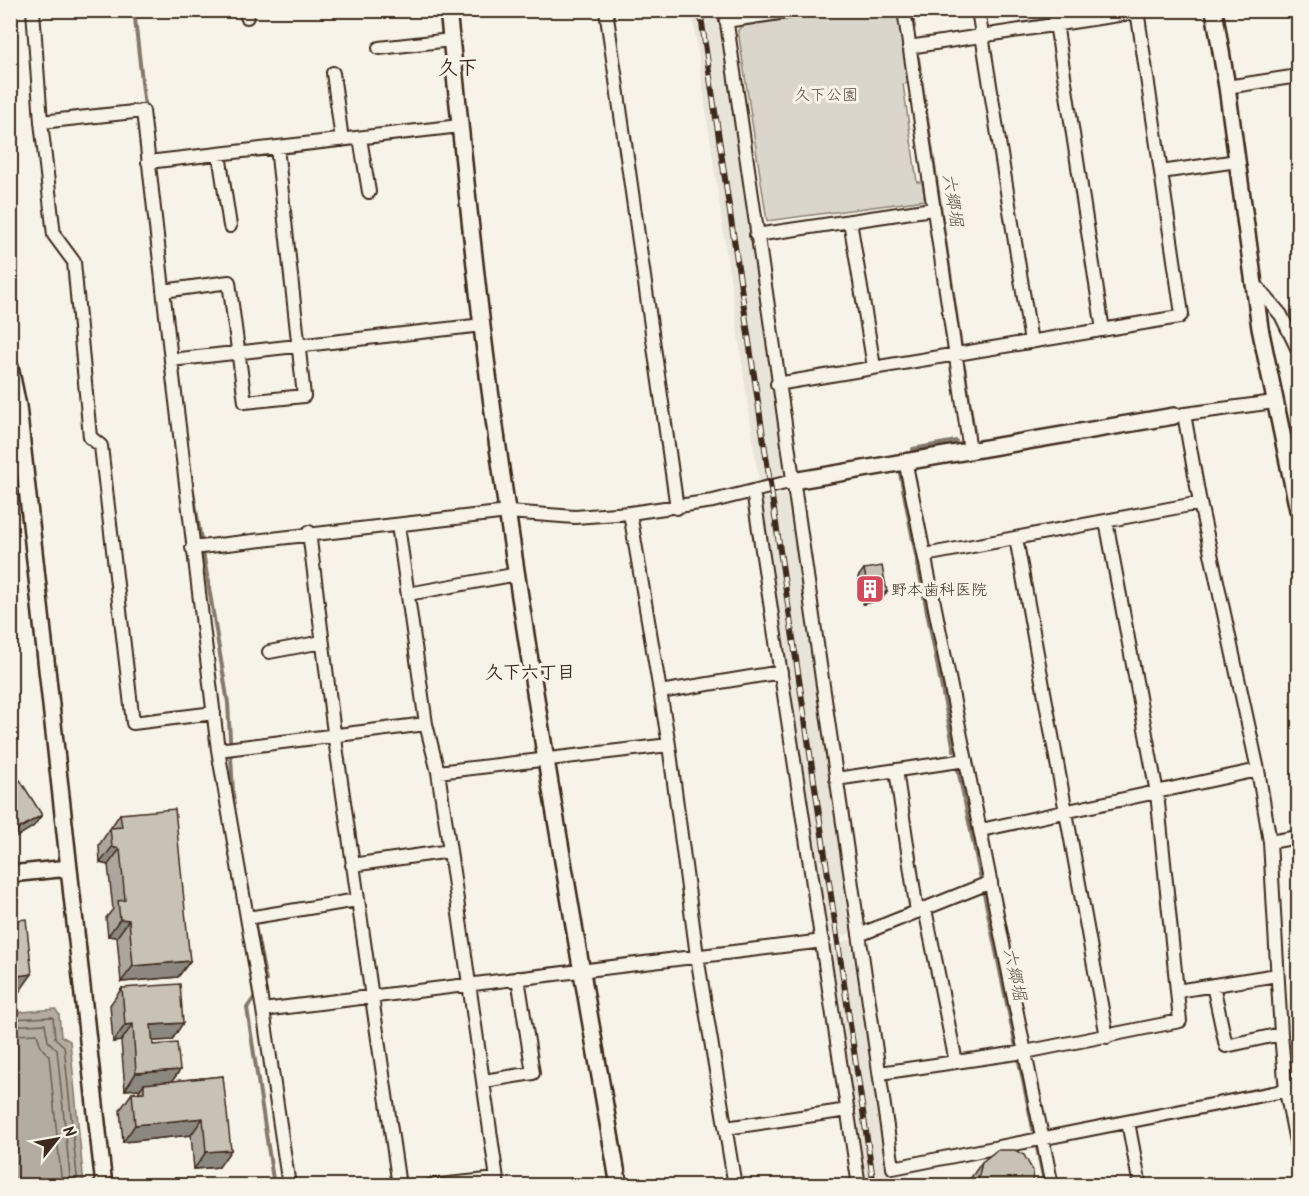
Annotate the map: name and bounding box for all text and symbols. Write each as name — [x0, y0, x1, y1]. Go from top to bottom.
district label: 久下 — [438, 53, 478, 85]
park label: 久下公園 — [794, 83, 858, 108]
water label: 六郷堀 — [933, 171, 970, 230]
building icon: 野本歯科医院 — [854, 573, 886, 605]
place label: 野本歯科医院 — [891, 578, 987, 603]
district label: 久下六丁目 — [485, 659, 575, 688]
water label: 六郷堀 — [994, 945, 1034, 1005]
north arrow — [27, 1109, 87, 1169]
text: N — [55, 1121, 82, 1143]

